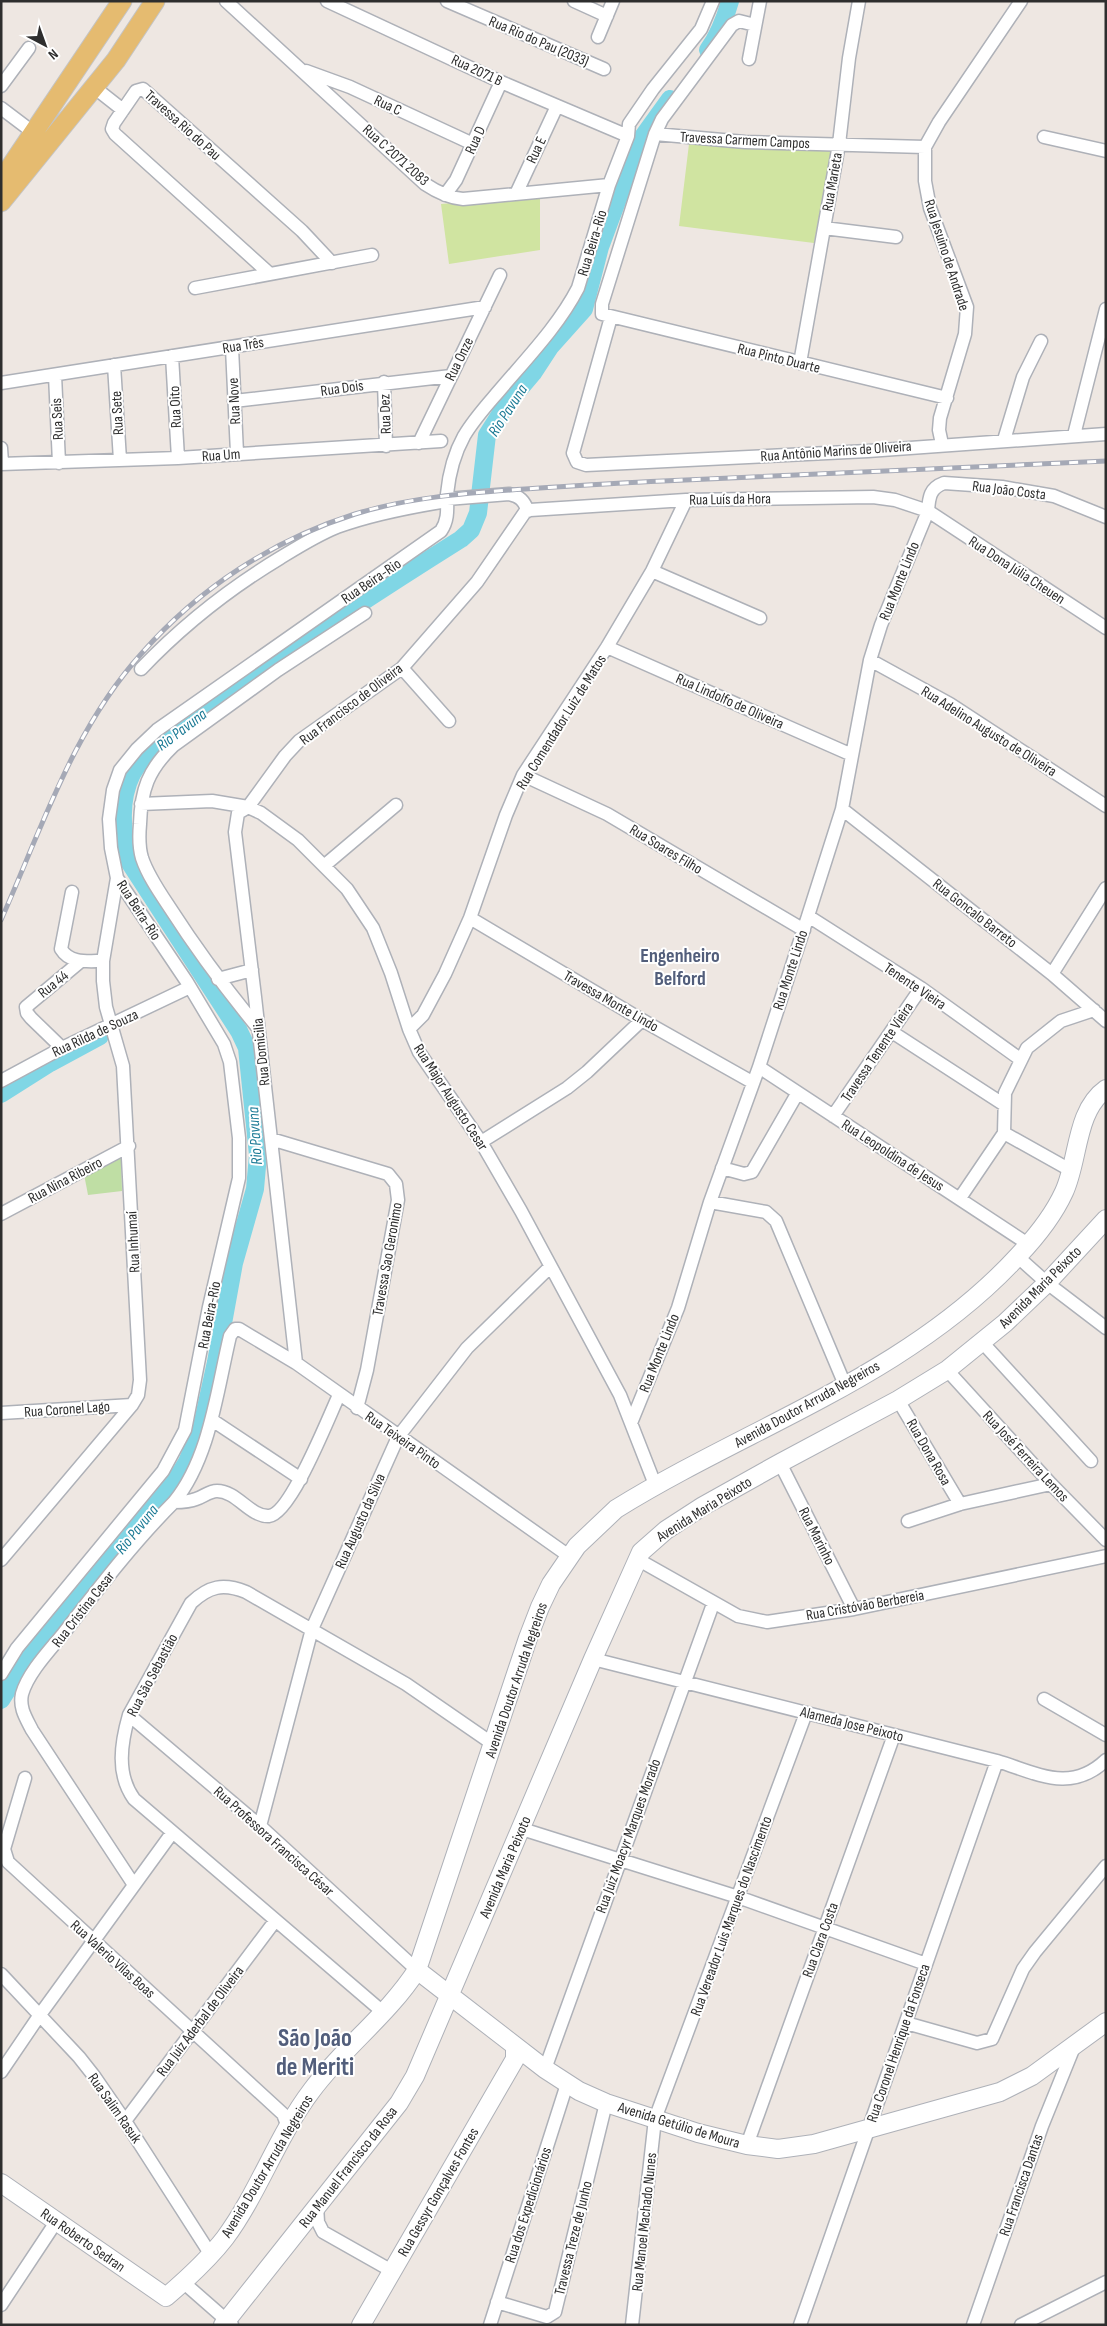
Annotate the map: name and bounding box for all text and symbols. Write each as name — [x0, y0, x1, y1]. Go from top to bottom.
street label: Rua Rio do Pau (2033) — [486, 12, 592, 71]
north arrow — [20, 20, 70, 70]
text: N — [45, 46, 62, 63]
street label: Rua 2071 B — [448, 50, 506, 91]
street label: Travessa Rio do Pau — [140, 86, 225, 165]
street label: Rua C — [371, 91, 405, 120]
street label: Rua C 2071 2083 — [358, 120, 433, 190]
street label: Rua D — [461, 123, 490, 157]
street label: Travessa Carmem Campos — [679, 128, 810, 153]
street label: Rua E — [522, 134, 551, 167]
street label: Rua Marieta — [818, 151, 847, 213]
street label: Rua Jesuino de Andrade — [920, 197, 974, 313]
street label: Rua Beira-Rio — [573, 208, 612, 279]
street label: Rua Três — [221, 333, 265, 358]
street label: Rua Onze — [441, 334, 478, 384]
street label: Rua Pinto Duarte — [736, 339, 822, 378]
street label: Rua Dois — [319, 376, 365, 401]
street label: Rua Nove — [224, 377, 245, 425]
water label: Rio Pavuna — [484, 381, 532, 440]
street label: Rua Oito — [165, 385, 186, 429]
street label: Rua Sete — [107, 390, 128, 436]
street label: Rua Dez — [375, 393, 396, 434]
street label: Rua Seis — [47, 398, 68, 440]
street label: Rua Antônio Marins de Oliveira — [760, 437, 912, 466]
street label: Rua Um — [201, 445, 241, 466]
street label: Rua João Costa — [971, 477, 1047, 504]
street label: Rua Luís da Hora — [689, 489, 771, 510]
street label: Rua Dona Júlia Cheuen — [965, 532, 1069, 609]
street label: Rua Monte Lindo — [875, 539, 924, 623]
street label: Rua Beira-Rio — [338, 554, 405, 608]
street label: Rua Comendador Luiz de Matos — [512, 651, 611, 793]
street label: Rua Francisco de Oliveira — [296, 659, 407, 749]
street label: Rua Lindolfo de Oliveira — [673, 669, 787, 734]
street label: Rua Adelino Augusto de Oliveira — [917, 682, 1060, 781]
water label: Rio Pavuna — [153, 705, 211, 755]
street label: Rua Soares Filho — [626, 820, 706, 879]
street label: Rua Goncalo Barreto — [929, 874, 1021, 952]
street label: Rua Beira-Rio — [112, 877, 165, 944]
street label: Rua Monte Lindo — [769, 928, 812, 1013]
district label: Engenheiro Belford — [640, 944, 720, 991]
street label: Tenente Vieira — [880, 959, 950, 1014]
street label: Rua 44 — [34, 966, 72, 1002]
street label: Travessa Monte Lindo — [560, 966, 662, 1036]
street label: Travessa Tenente Vieira — [837, 999, 918, 1106]
street label: Rua Rilda de Souza — [49, 1005, 142, 1062]
street label: Rua Domicilia — [248, 1017, 274, 1087]
street label: Rua Major Augusto Cesar — [409, 1040, 493, 1155]
water label: Rio Pavuna — [244, 1106, 267, 1166]
street label: Rua Leopoldina de Jesus — [838, 1115, 948, 1196]
street label: Rua Nina Ribeiro — [25, 1153, 106, 1208]
street label: Travessa Sao Geronimo — [368, 1201, 407, 1317]
street label: Rua Inhumaí — [122, 1210, 145, 1273]
street label: Avenida Maria Peixoto — [994, 1242, 1086, 1333]
street label: Rua Beira-Rio — [194, 1280, 225, 1350]
street label: Rua Monte Lindo — [635, 1311, 684, 1395]
street label: Avenida Doutor Arruda Negreiros — [730, 1357, 883, 1453]
street label: Rua Coronel Lago — [23, 1397, 111, 1422]
street label: Rua Teixeira Pinto — [361, 1407, 444, 1473]
street label: Rua José Ferreira Lemos — [978, 1407, 1073, 1506]
street label: Rua Dona Rosa — [902, 1416, 955, 1489]
street label: Rua Augusto da Silva — [331, 1470, 390, 1572]
street label: Avenida Maria Peixoto — [652, 1472, 755, 1547]
water label: Rio Pavuna — [112, 1501, 163, 1558]
street label: Rua Marinho — [794, 1504, 839, 1568]
street label: Rua Cristina Cesar — [48, 1567, 119, 1651]
street label: Rua Cristóvão Berbereia — [805, 1586, 926, 1625]
street label: Avenida Doutor Arruda Negreiros — [481, 1600, 552, 1761]
street label: Rua São Sebastião — [123, 1630, 182, 1720]
street label: Alameda Jose Peixoto — [797, 1702, 905, 1746]
street label: Rua Juiz Moacyr Marques Morado — [592, 1756, 665, 1916]
street label: Rua Professora Francisca César — [209, 1782, 338, 1901]
street label: Avenida Maria Peixoto — [475, 1813, 535, 1922]
street label: Rua Vereador Luis Marques do Nascimento — [686, 1814, 777, 2019]
street label: Rua Clara Costa — [798, 1900, 843, 1980]
street label: Rua Valerio Vilas Boas — [66, 1916, 159, 2003]
street label: Rua Coronel Henrique da Fonseca — [862, 1961, 935, 2125]
street label: Rua Juiz Aderbal de Oliveira — [153, 1962, 248, 2080]
district label: São João de Meriti — [276, 2023, 354, 2083]
street label: Rua Salim Rasuk — [83, 2070, 146, 2147]
street label: Avenida Doutor Arruda Negreiros — [217, 2091, 318, 2242]
street label: Avenida Getúlio de Moura — [615, 2098, 742, 2153]
street label: Rua Manuel Francisco da Rosa — [295, 2103, 402, 2232]
street label: Rua Gessyr Gonçalves Fontes — [394, 2124, 483, 2260]
street label: Rua Francisca Dantas — [995, 2132, 1048, 2239]
street label: Rua dos Expedicionários — [501, 2145, 556, 2265]
street label: Rua Manoel Machado Nunes — [628, 2152, 661, 2292]
street label: Travessa Treze de Junho — [550, 2179, 597, 2297]
street label: Rua Roberto Sedran — [37, 2204, 129, 2277]

